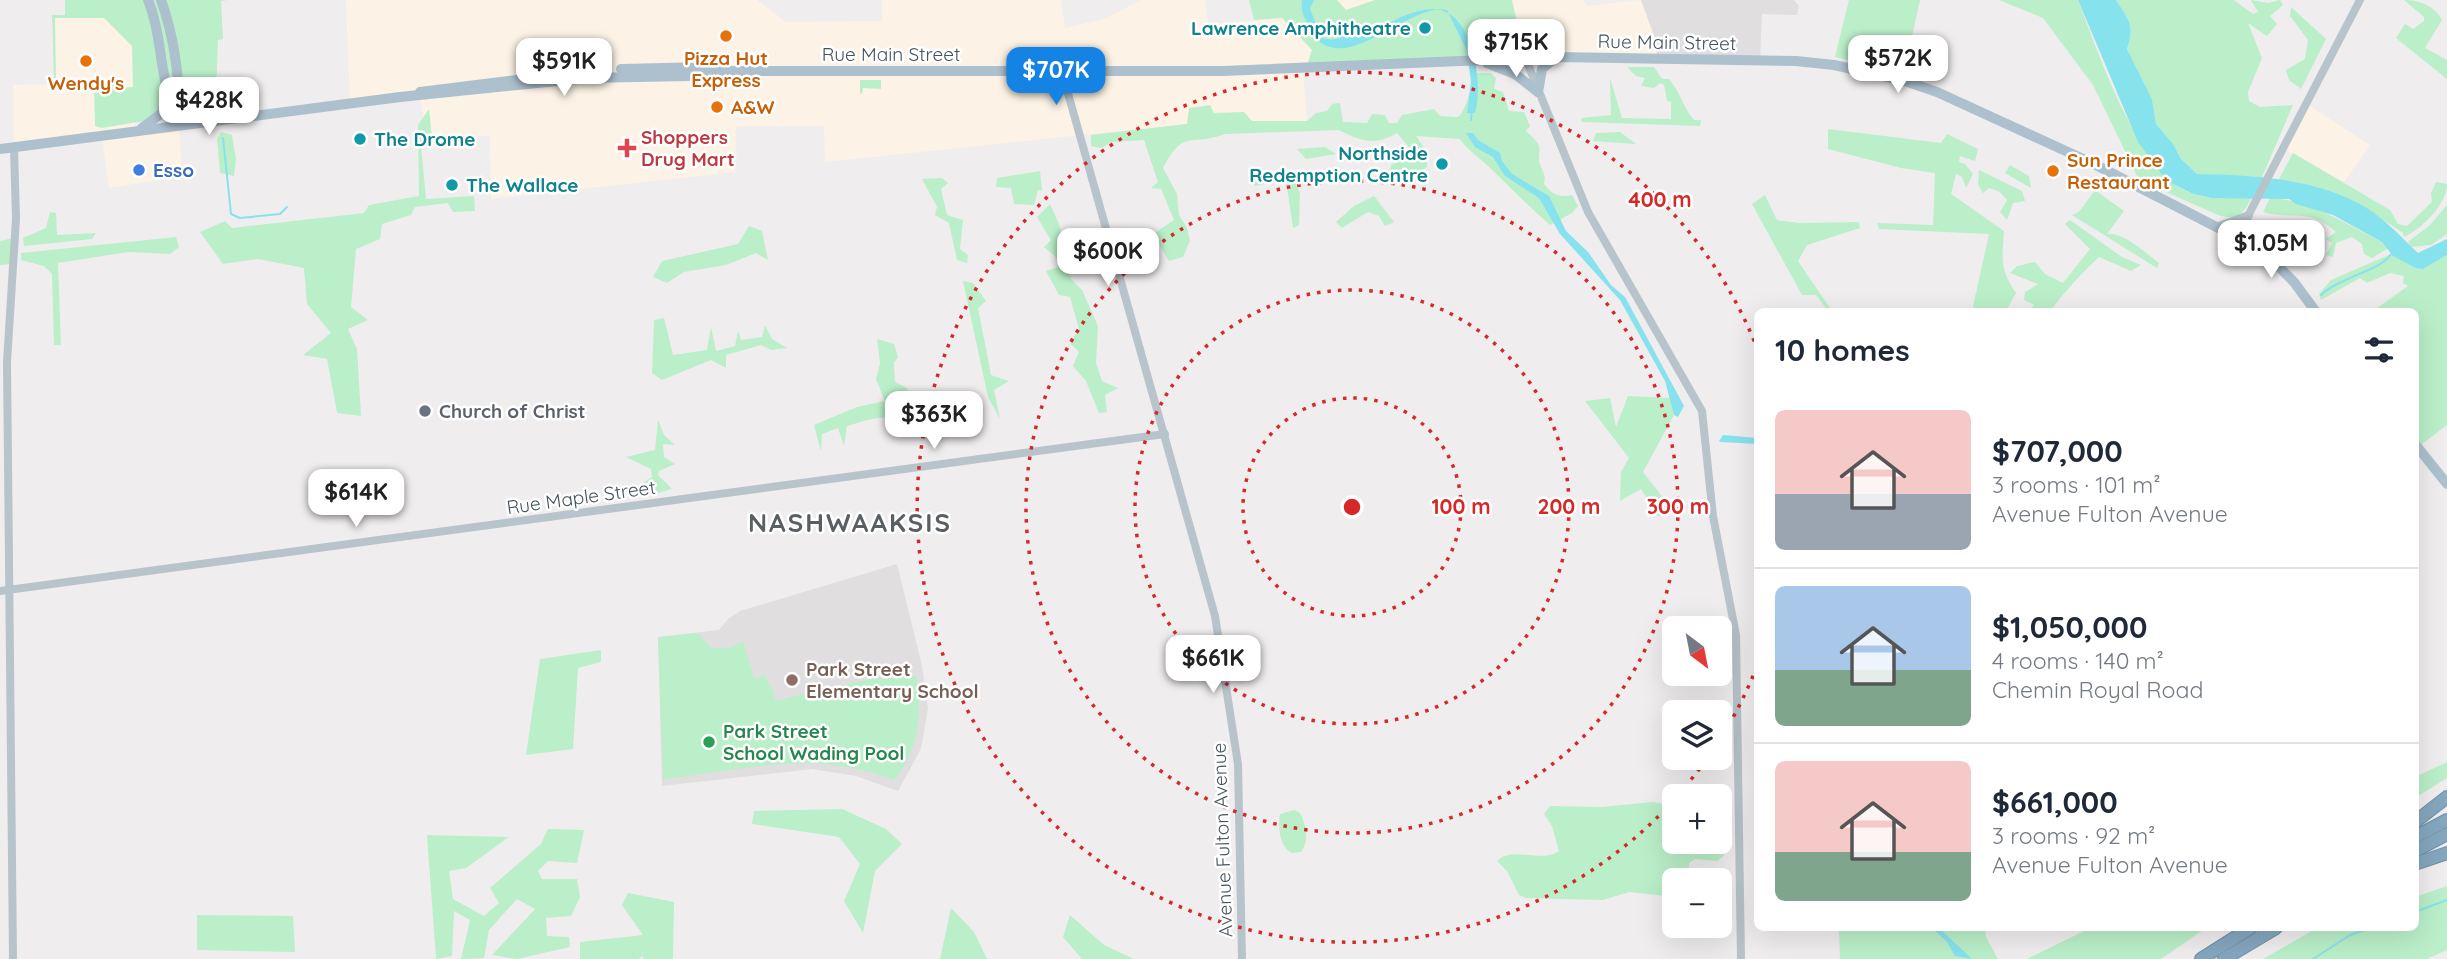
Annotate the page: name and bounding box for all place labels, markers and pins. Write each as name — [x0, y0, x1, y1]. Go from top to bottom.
place label: Lawrence Amphitheatre — [1191, 16, 1411, 40]
marker: Lawrence Amphitheatre — [1417, 20, 1433, 36]
pin: $715K — [1467, 20, 1565, 79]
marker: Pizza Hut Express — [718, 28, 734, 44]
pin: $572K — [1849, 36, 1947, 95]
pin: $591K — [515, 38, 613, 98]
place label: Pizza Hut Express — [684, 46, 768, 92]
pin: $707K — [1007, 48, 1105, 107]
marker: Wendy's — [78, 53, 94, 69]
place label: Wendy's — [48, 71, 124, 95]
pin: $428K — [160, 78, 258, 137]
place label: A&W — [731, 95, 775, 119]
marker: A&W — [709, 99, 725, 115]
place label: Shoppers Drug Mart — [641, 125, 735, 171]
place label: The Drome — [374, 127, 476, 151]
marker: The Drome — [352, 131, 368, 147]
marker: Shoppers Drug Mart — [619, 140, 635, 156]
place label: Northside Redemption Centre — [1249, 141, 1428, 187]
place label: Sun Prince Restaurant — [2067, 148, 2170, 194]
marker: Northside Redemption Centre — [1434, 156, 1450, 172]
place label: Esso — [153, 158, 194, 182]
marker: Esso — [131, 162, 147, 178]
marker: Sun Prince Restaurant — [2045, 163, 2061, 179]
place label: The Wallace — [466, 173, 579, 197]
marker: The Wallace — [444, 177, 460, 193]
pin: $1.05M — [2214, 220, 2328, 280]
pin: $600K — [1059, 229, 1157, 288]
pin: $363K — [885, 392, 983, 451]
place label: Church of Christ — [439, 399, 586, 423]
marker: Church of Christ — [417, 403, 433, 419]
pin: $614K — [307, 470, 405, 529]
centre of rings — [1340, 495, 1364, 519]
pin: $661K — [1164, 636, 1262, 695]
place label: Park Street Elementary School — [806, 657, 979, 703]
marker: Park Street Elementary School — [784, 672, 800, 688]
place label: Park Street School Wading Pool — [723, 719, 905, 765]
marker: Park Street School Wading Pool — [701, 734, 717, 750]

